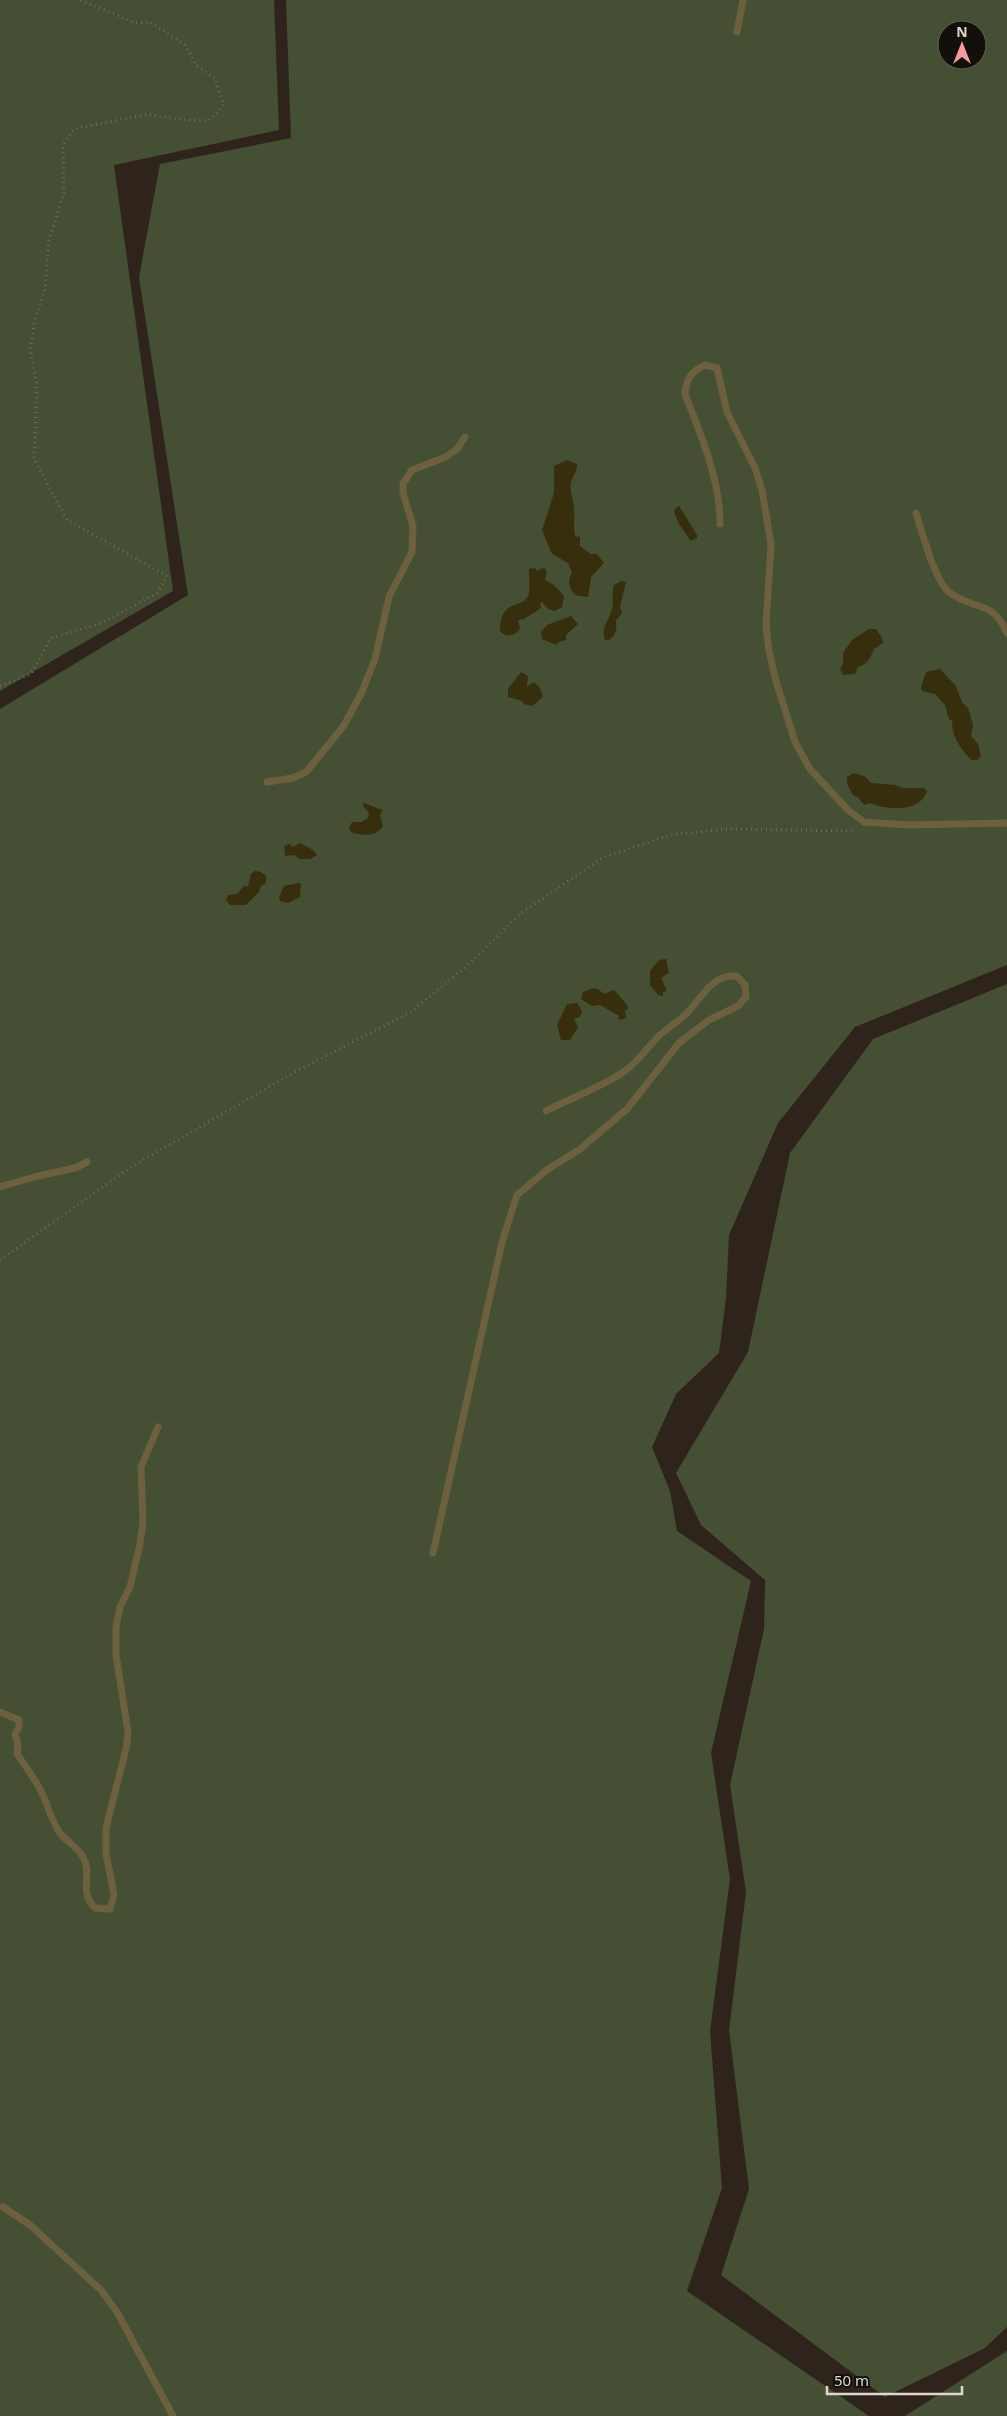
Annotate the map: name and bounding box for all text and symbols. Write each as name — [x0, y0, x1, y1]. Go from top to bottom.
north arrow — [937, 20, 987, 70]
text: N — [956, 22, 968, 41]
scale bar — [827, 2364, 962, 2396]
text: 50 m — [834, 2370, 869, 2390]

